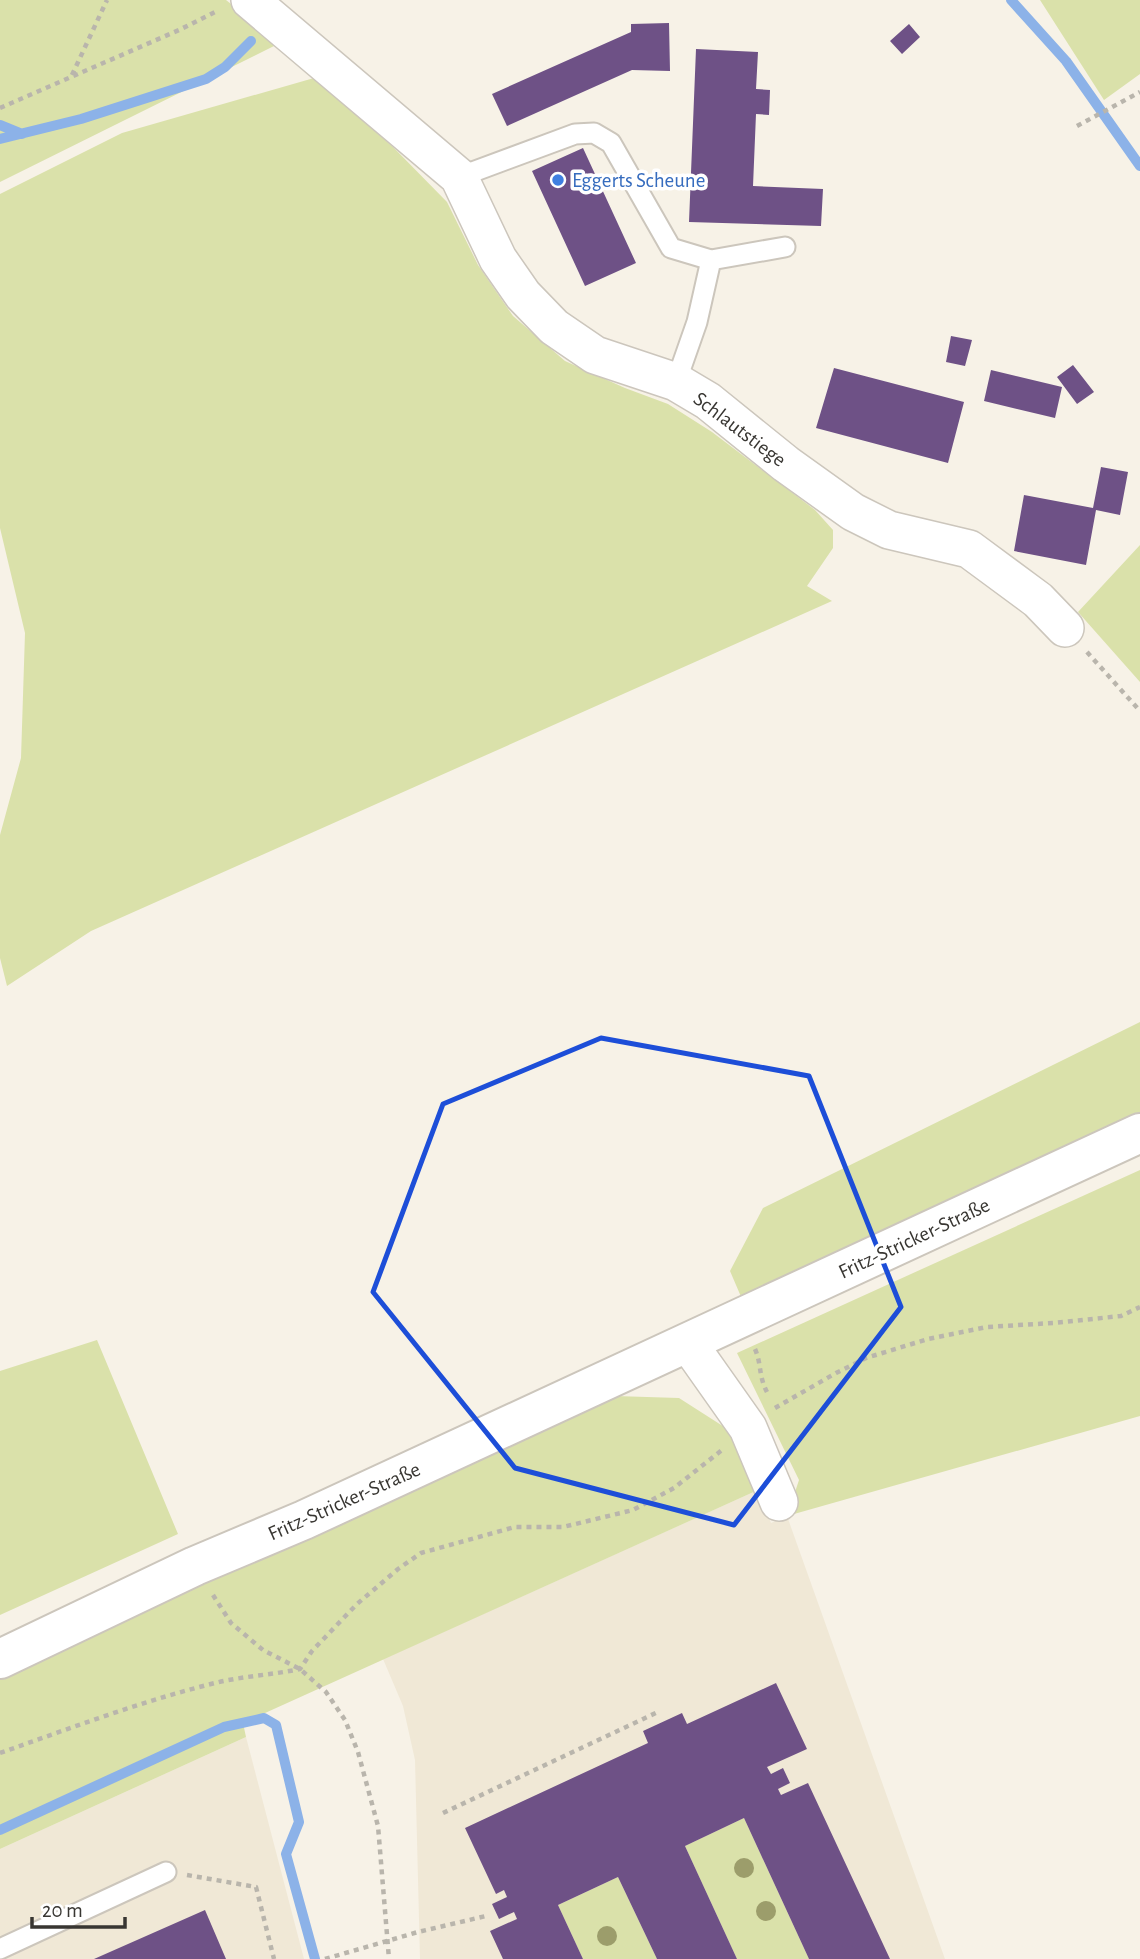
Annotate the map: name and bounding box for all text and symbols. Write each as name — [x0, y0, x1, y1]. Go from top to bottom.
place label: Eggerts Scheune — [572, 170, 705, 191]
marker: Eggerts Scheune — [550, 172, 566, 188]
street label: Schlautstiege — [690, 388, 790, 471]
street label: Fritz-Stricker-Straße — [835, 1194, 993, 1283]
street label: Fritz-Stricker-Straße — [265, 1458, 423, 1544]
scale bar — [32, 1885, 124, 1929]
text: 20 m — [42, 1900, 83, 1921]

